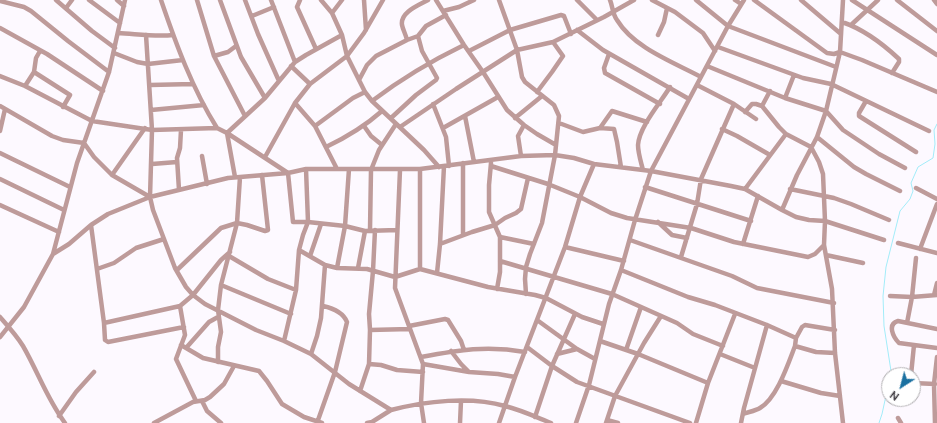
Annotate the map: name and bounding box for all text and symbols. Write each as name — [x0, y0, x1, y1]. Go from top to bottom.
north arrow — [881, 367, 921, 407]
text: N — [888, 389, 901, 403]

